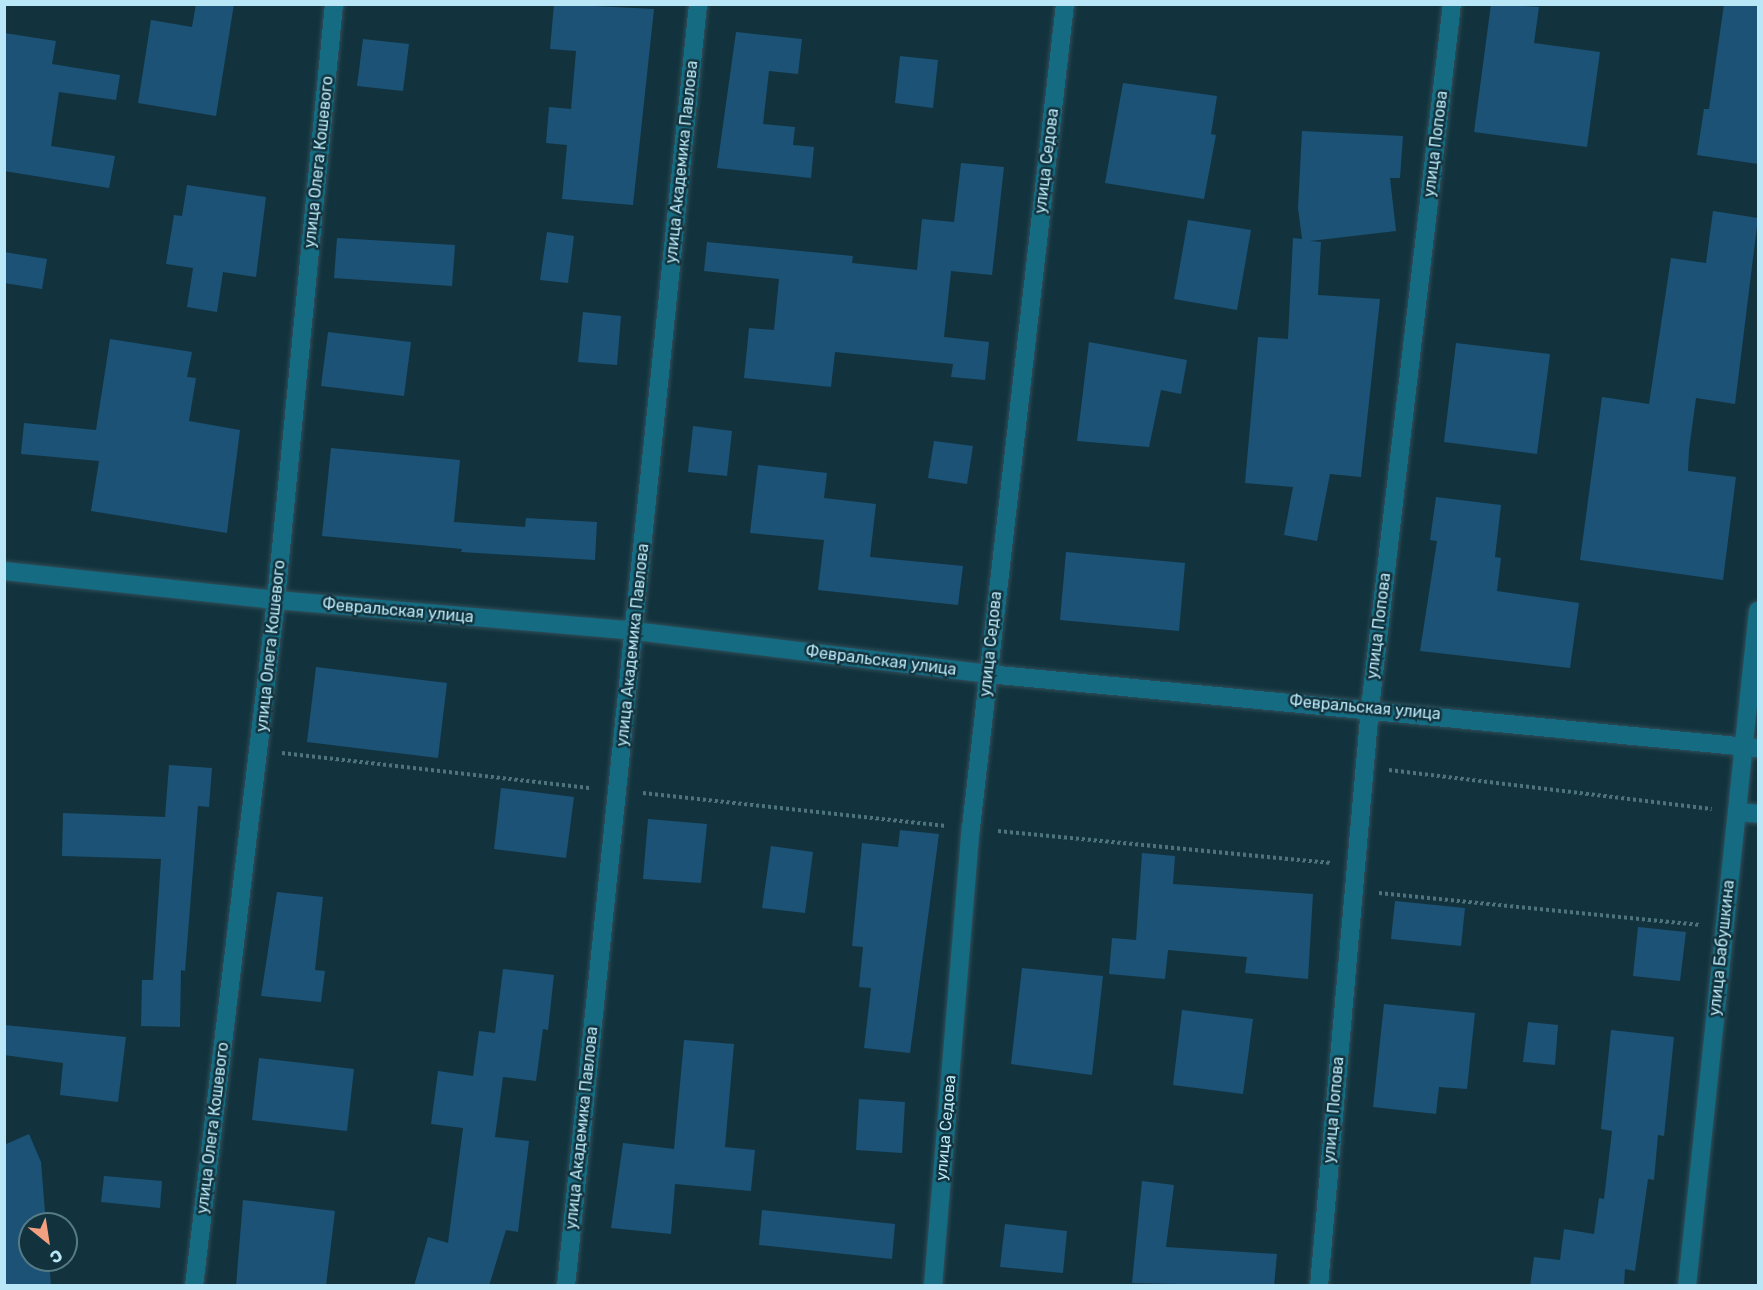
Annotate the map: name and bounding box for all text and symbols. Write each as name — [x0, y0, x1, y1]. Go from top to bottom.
street label: улица Академика Павлова — [662, 59, 702, 265]
street label: улица Олега Кошевого — [300, 75, 338, 249]
street label: улица Попова — [1420, 90, 1452, 198]
street label: улица Седова — [1031, 107, 1063, 215]
street label: улица Академика Павлова — [613, 542, 653, 748]
street label: улица Олега Кошевого — [252, 559, 290, 733]
street label: улица Попова — [1363, 572, 1395, 680]
street label: улица Седова — [976, 590, 1006, 698]
street label: Февральская улица — [321, 595, 475, 627]
street label: Февральская улица — [804, 642, 958, 680]
street label: Февральская улица — [1288, 692, 1442, 724]
street label: улица Бабушкина — [1705, 879, 1739, 1017]
street label: улица Академика Павлова — [562, 1025, 602, 1231]
street label: улица Олега Кошевого — [193, 1041, 233, 1215]
street label: улица Попова — [1320, 1056, 1348, 1164]
street label: улица Седова — [932, 1074, 960, 1182]
north arrow — [18, 1212, 78, 1272]
text: С — [47, 1245, 66, 1267]

